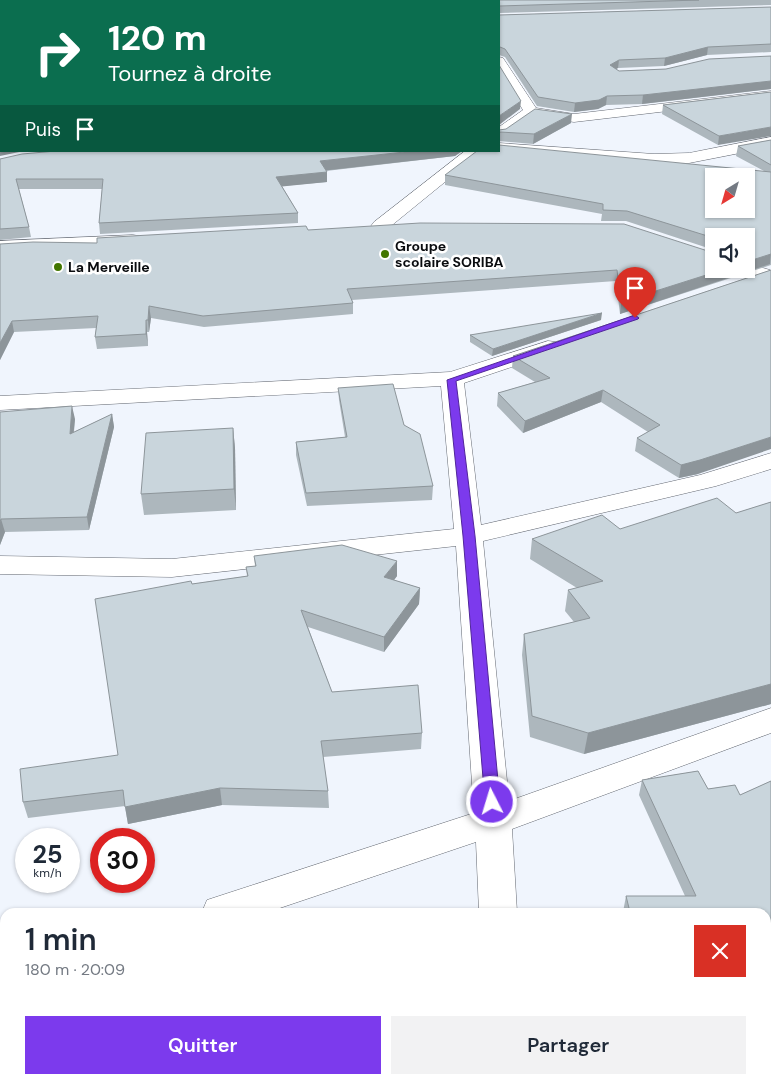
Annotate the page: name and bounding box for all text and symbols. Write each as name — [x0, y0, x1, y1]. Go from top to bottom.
text: 120 m — [108, 15, 207, 61]
icon: right — [25, 20, 90, 85]
text: Tournez à droite — [108, 59, 272, 88]
icon: arrive — [71, 115, 99, 143]
text: Puis — [25, 117, 61, 142]
north arrow — [705, 168, 755, 218]
map controls — [705, 168, 755, 278]
button: sound — [705, 228, 755, 278]
place label: Groupe scolaire SORIBA — [395, 237, 504, 271]
marker: Groupe scolaire SORIBA — [379, 248, 391, 260]
place label: La Merveille — [68, 258, 150, 276]
marker: La Merveille — [52, 261, 64, 273]
pin — [614, 267, 656, 318]
icon: arrive — [621, 274, 649, 302]
position arrow — [465, 775, 517, 827]
speed limit sign: 30 — [90, 828, 155, 893]
text: 25 — [33, 838, 62, 871]
text: km/h — [33, 865, 62, 881]
text: 1 min — [25, 920, 97, 959]
button: close — [694, 925, 746, 977]
text: 180 m · 20:09 — [25, 959, 125, 980]
button: Quitter — [25, 1016, 381, 1074]
button: Partager — [391, 1016, 746, 1074]

